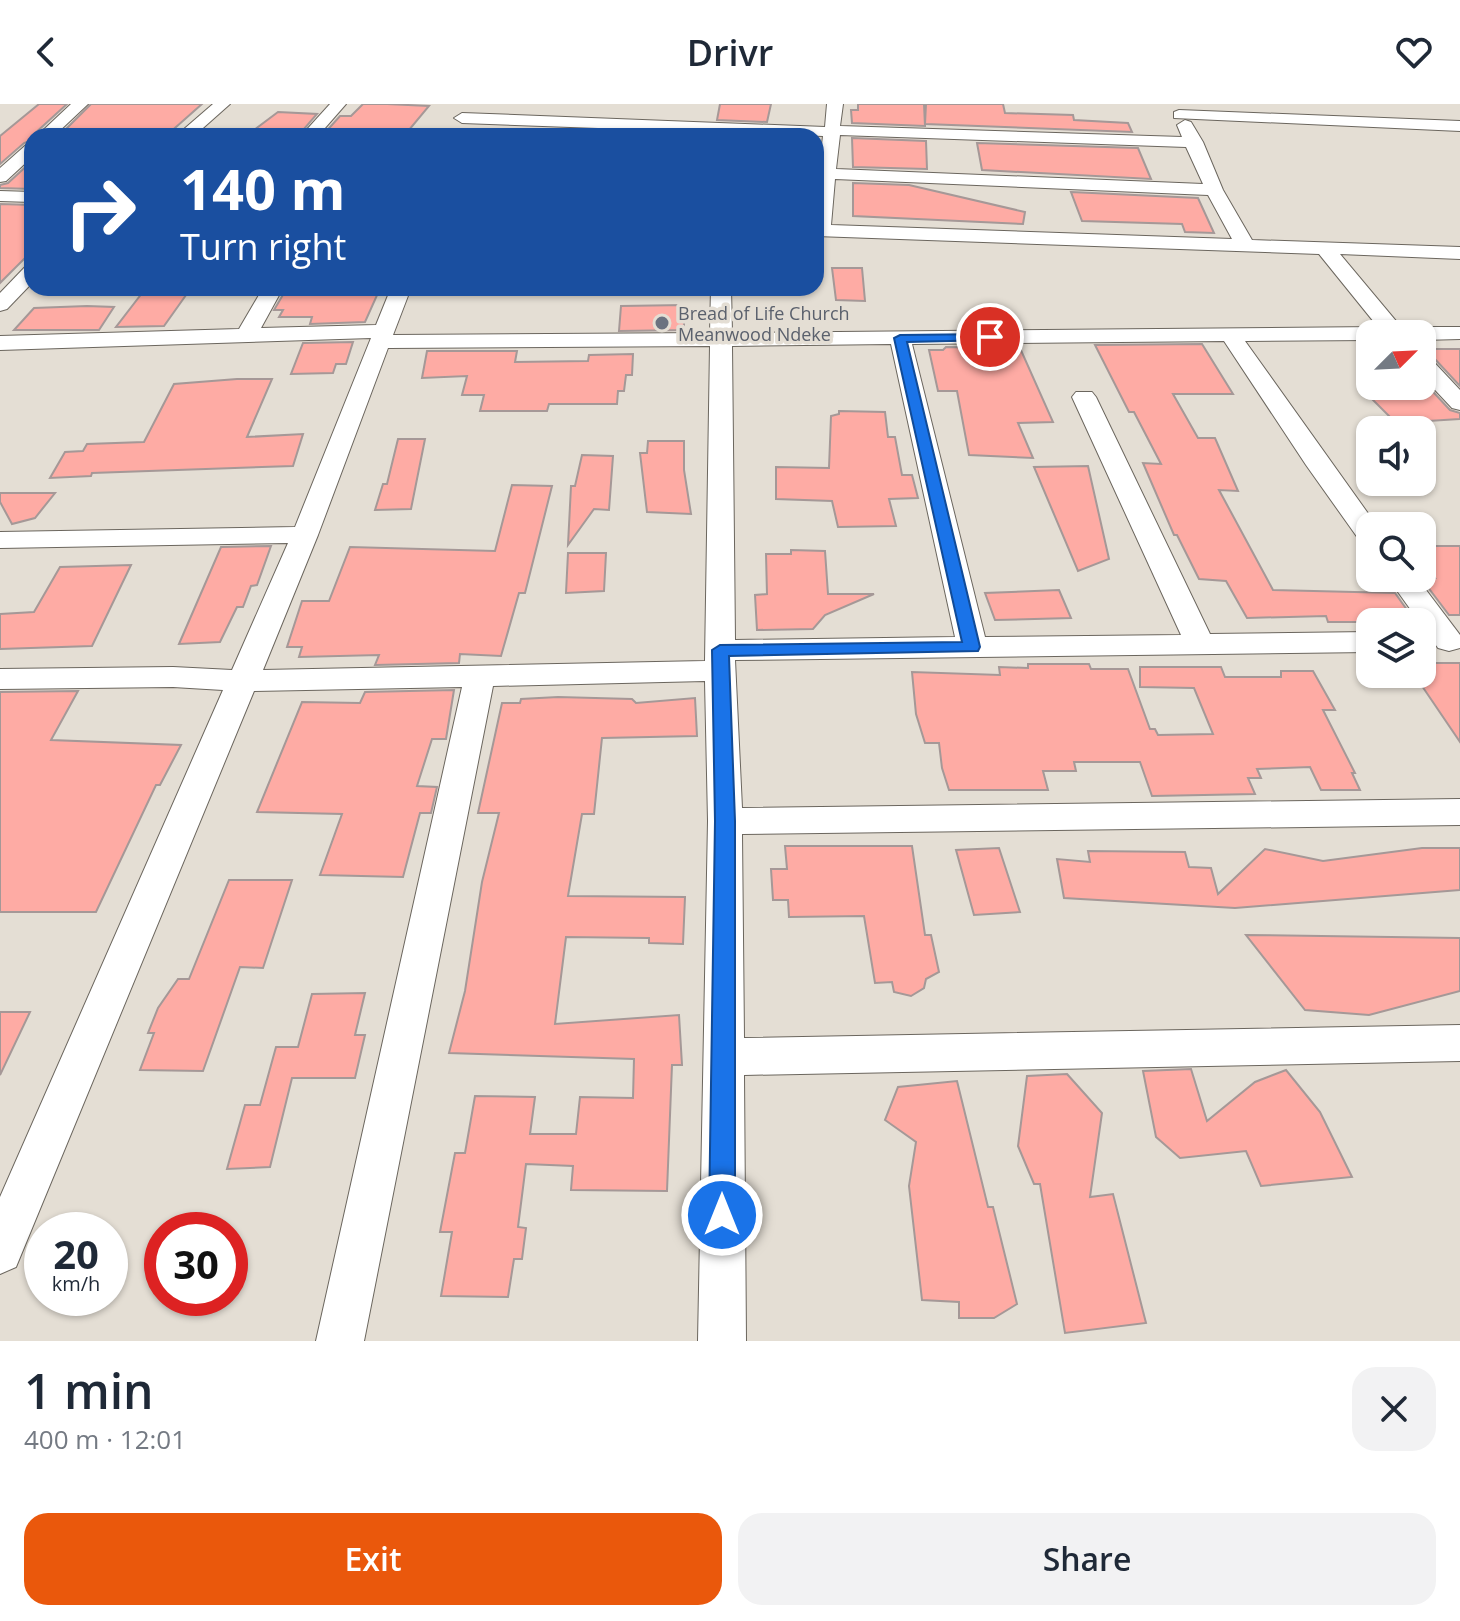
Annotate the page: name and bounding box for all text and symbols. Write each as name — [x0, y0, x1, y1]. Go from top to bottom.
text: Drivr — [687, 28, 773, 77]
icon: back — [24, 30, 68, 74]
icon: heart — [1392, 30, 1436, 74]
text: 140 m — [180, 150, 346, 226]
icon: right — [48, 160, 152, 264]
text: Turn right — [180, 222, 346, 271]
place label: Bread of Life Church Meanwood Ndeke — [678, 301, 850, 346]
pin — [956, 303, 1024, 371]
marker: Bread of Life Church Meanwood Ndeke — [653, 314, 671, 332]
icon: arrive — [968, 315, 1012, 359]
north arrow — [1356, 320, 1436, 400]
map controls — [1356, 320, 1436, 688]
button: sound — [1356, 416, 1436, 496]
button: search — [1356, 512, 1436, 592]
button: layers — [1356, 608, 1436, 688]
position arrow — [680, 1173, 764, 1257]
speed limit sign: 30 — [144, 1212, 248, 1316]
text: 20 — [53, 1226, 99, 1281]
text: km/h — [52, 1270, 100, 1297]
text: 1 min — [24, 1358, 154, 1423]
button: close — [1352, 1367, 1436, 1451]
text: 400 m · 12:01 — [24, 1421, 186, 1457]
button: Exit — [24, 1513, 722, 1605]
button: Share — [738, 1513, 1436, 1605]

